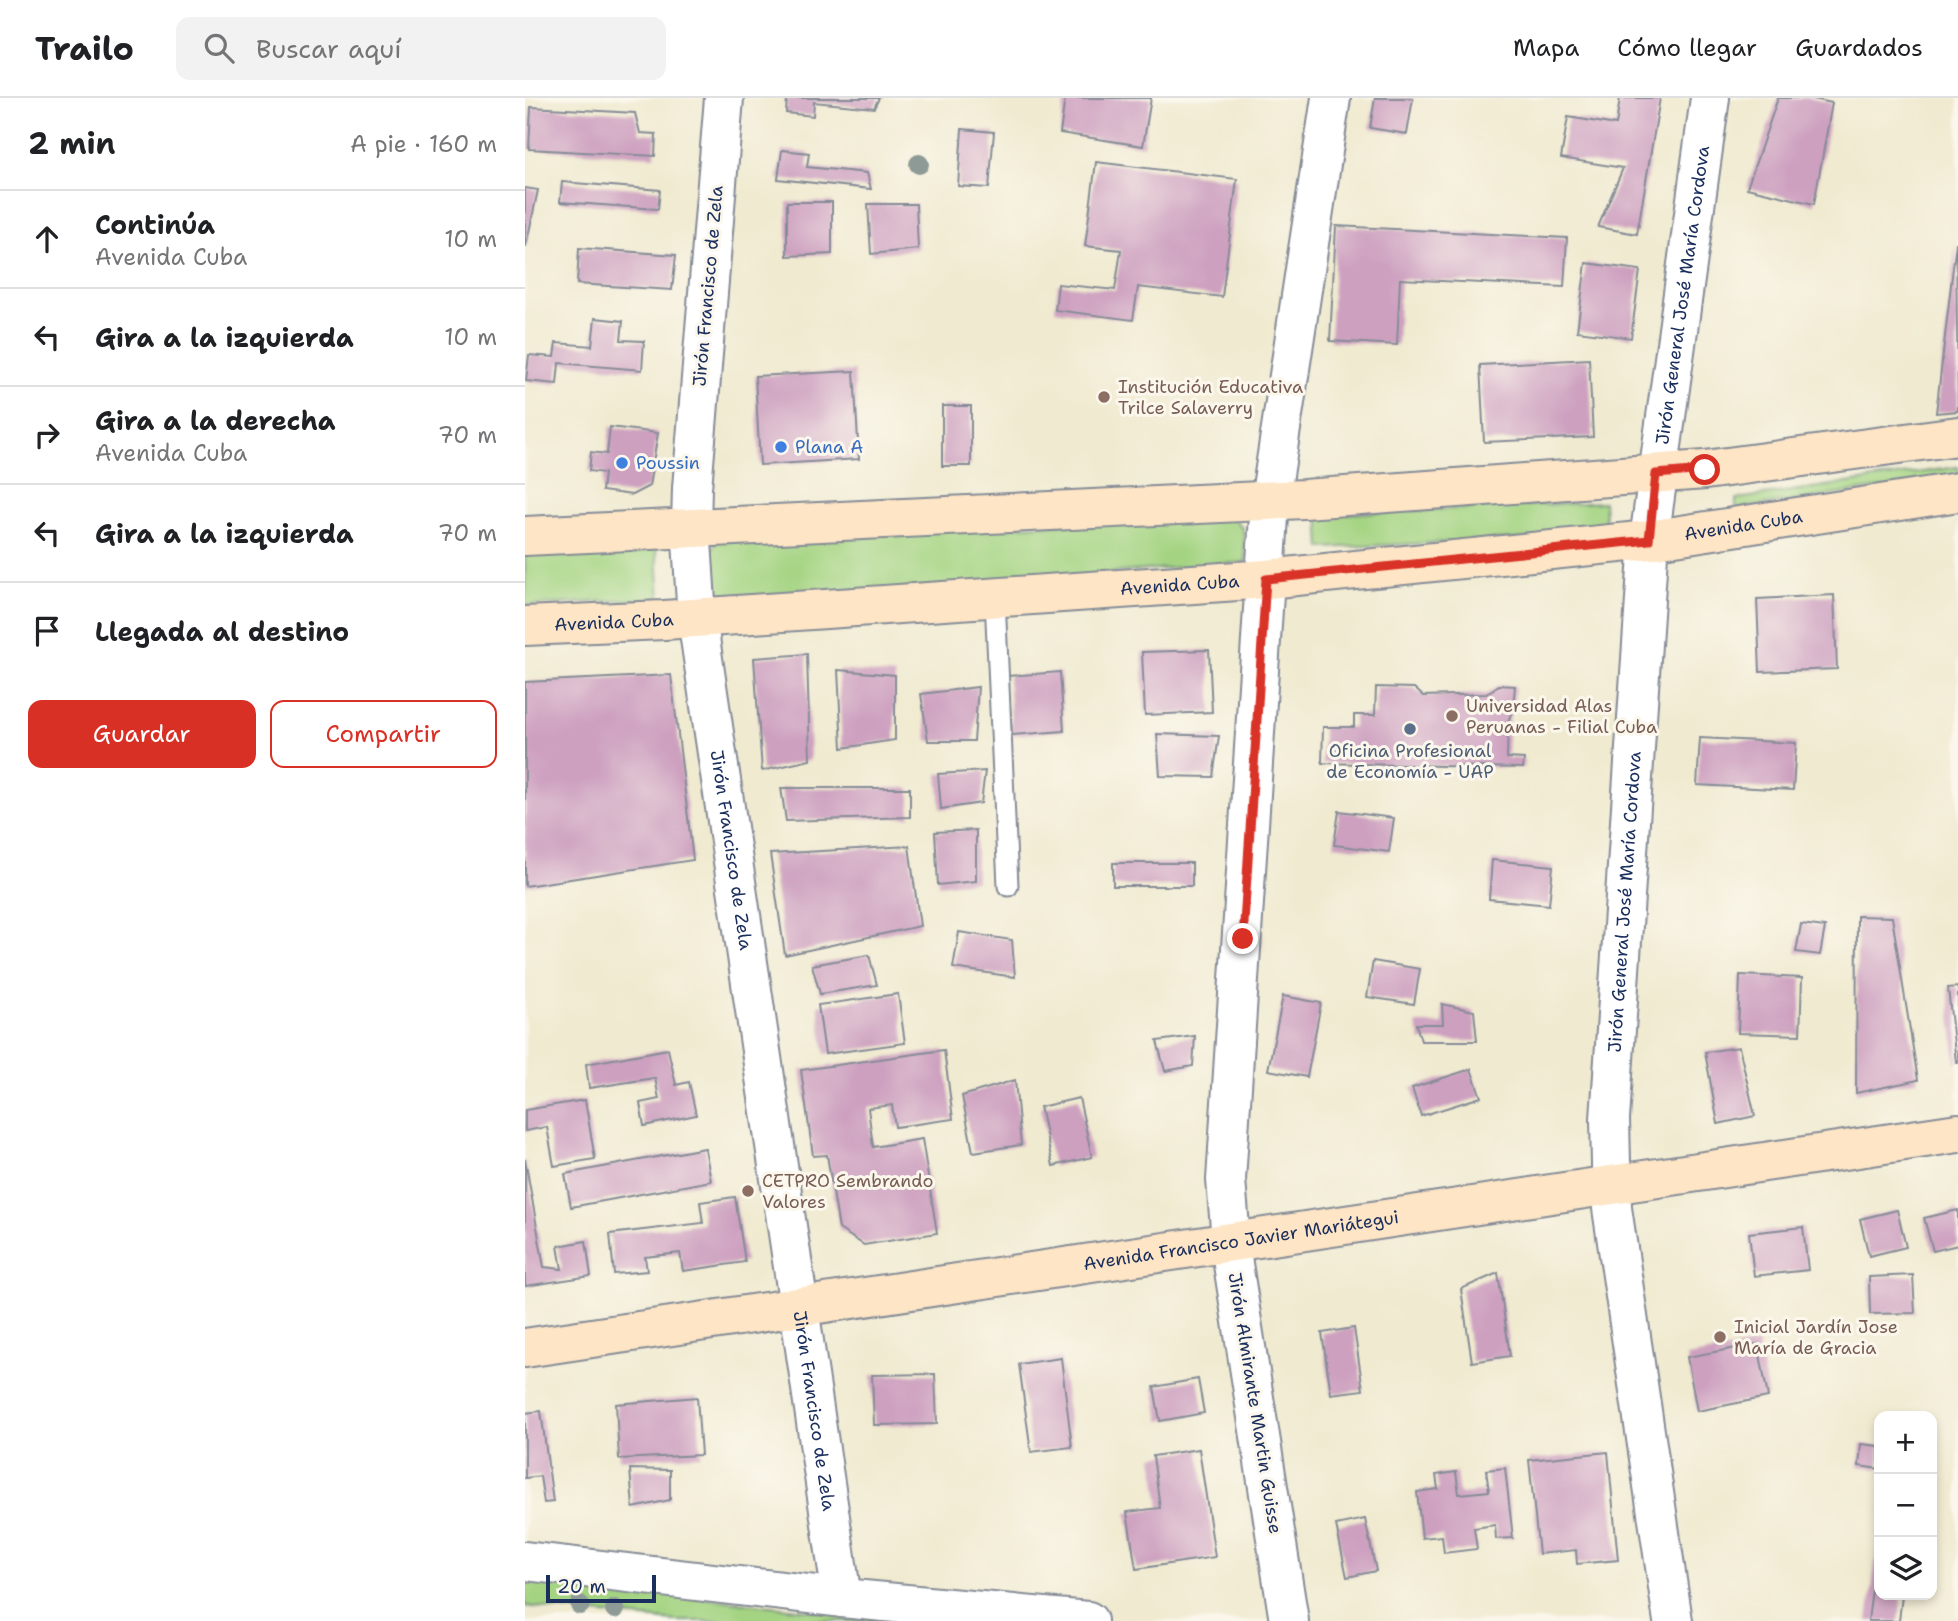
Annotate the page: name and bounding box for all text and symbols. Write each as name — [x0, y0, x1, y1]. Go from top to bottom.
search box — [176, 17, 666, 80]
text: Trailo — [35, 26, 134, 71]
icon: search — [200, 29, 238, 67]
text: Buscar aquí — [256, 31, 402, 66]
text: Mapa — [1513, 32, 1579, 64]
text: Cómo llegar — [1617, 32, 1757, 64]
text: Guardados — [1795, 32, 1923, 64]
text: 2 min — [28, 123, 115, 164]
text: A pie · 160 m — [350, 129, 497, 159]
street label: Jirón General José María Cordova — [1650, 144, 1715, 446]
street label: Jirón Francisco de Zela — [687, 184, 729, 388]
text: Continúa — [95, 207, 215, 242]
icon: ahead — [28, 220, 66, 258]
text: 10 m — [444, 224, 497, 254]
text: Avenida Cuba — [95, 242, 247, 272]
icon: left — [28, 318, 66, 356]
text: Gira a la izquierda — [95, 320, 354, 355]
text: 10 m — [444, 322, 497, 352]
place label: Institución Educativa Trilce Salaverry — [1118, 375, 1303, 420]
marker: Institución Educativa Trilce Salaverry — [1096, 389, 1112, 405]
text: Gira a la derecha — [95, 403, 336, 438]
icon: right — [28, 416, 66, 454]
text: 70 m — [438, 420, 497, 450]
place label: Plana A — [795, 435, 863, 459]
text: Avenida Cuba — [95, 438, 247, 468]
marker: Plana A — [773, 439, 789, 455]
place label: Poussin — [636, 451, 700, 475]
route start — [1689, 454, 1720, 485]
marker: Poussin — [614, 455, 630, 471]
street label: Avenida Cuba — [1683, 504, 1804, 546]
icon: left — [28, 514, 66, 552]
text: Gira a la izquierda — [95, 516, 354, 551]
text: 70 m — [438, 518, 497, 548]
street label: Avenida Cuba — [1119, 569, 1240, 601]
street label: Avenida Cuba — [554, 607, 674, 637]
icon: arrive — [28, 612, 66, 650]
text: Llegada al destino — [95, 614, 349, 649]
place label: Universidad Alas Peruanas - Filial Cuba — [1466, 694, 1657, 739]
button: Guardar — [28, 700, 256, 768]
button: Compartir — [270, 700, 497, 768]
marker: Universidad Alas Peruanas - Filial Cuba — [1444, 708, 1460, 724]
marker: Oficina Profesional de Economía - UAP — [1402, 721, 1418, 737]
place label: Oficina Profesional de Economía - UAP — [1326, 739, 1494, 784]
street label: Jirón Francisco de Zela — [705, 748, 758, 952]
street label: Jirón General José María Cordova — [1603, 751, 1647, 1053]
route end — [1227, 923, 1258, 954]
place label: CETPRO Sembrando Valores — [762, 1169, 933, 1214]
marker: CETPRO Sembrando Valores — [740, 1183, 756, 1199]
street label: Avenida Francisco Javier Mariátegui — [1082, 1205, 1400, 1276]
street label: Jirón Almirante Martin Guisse — [1222, 1271, 1288, 1535]
street label: Jirón Francisco de Zela — [788, 1309, 841, 1513]
place label: Inicial Jardín Jose María de Gracia — [1734, 1315, 1898, 1360]
marker: Inicial Jardín Jose María de Gracia — [1712, 1329, 1728, 1345]
map controls — [1874, 1411, 1937, 1600]
button: + — [1874, 1411, 1937, 1474]
button: − — [1874, 1474, 1937, 1537]
button: layers — [1874, 1537, 1937, 1600]
scale bar — [546, 1572, 656, 1604]
text: 20 m — [557, 1574, 606, 1599]

